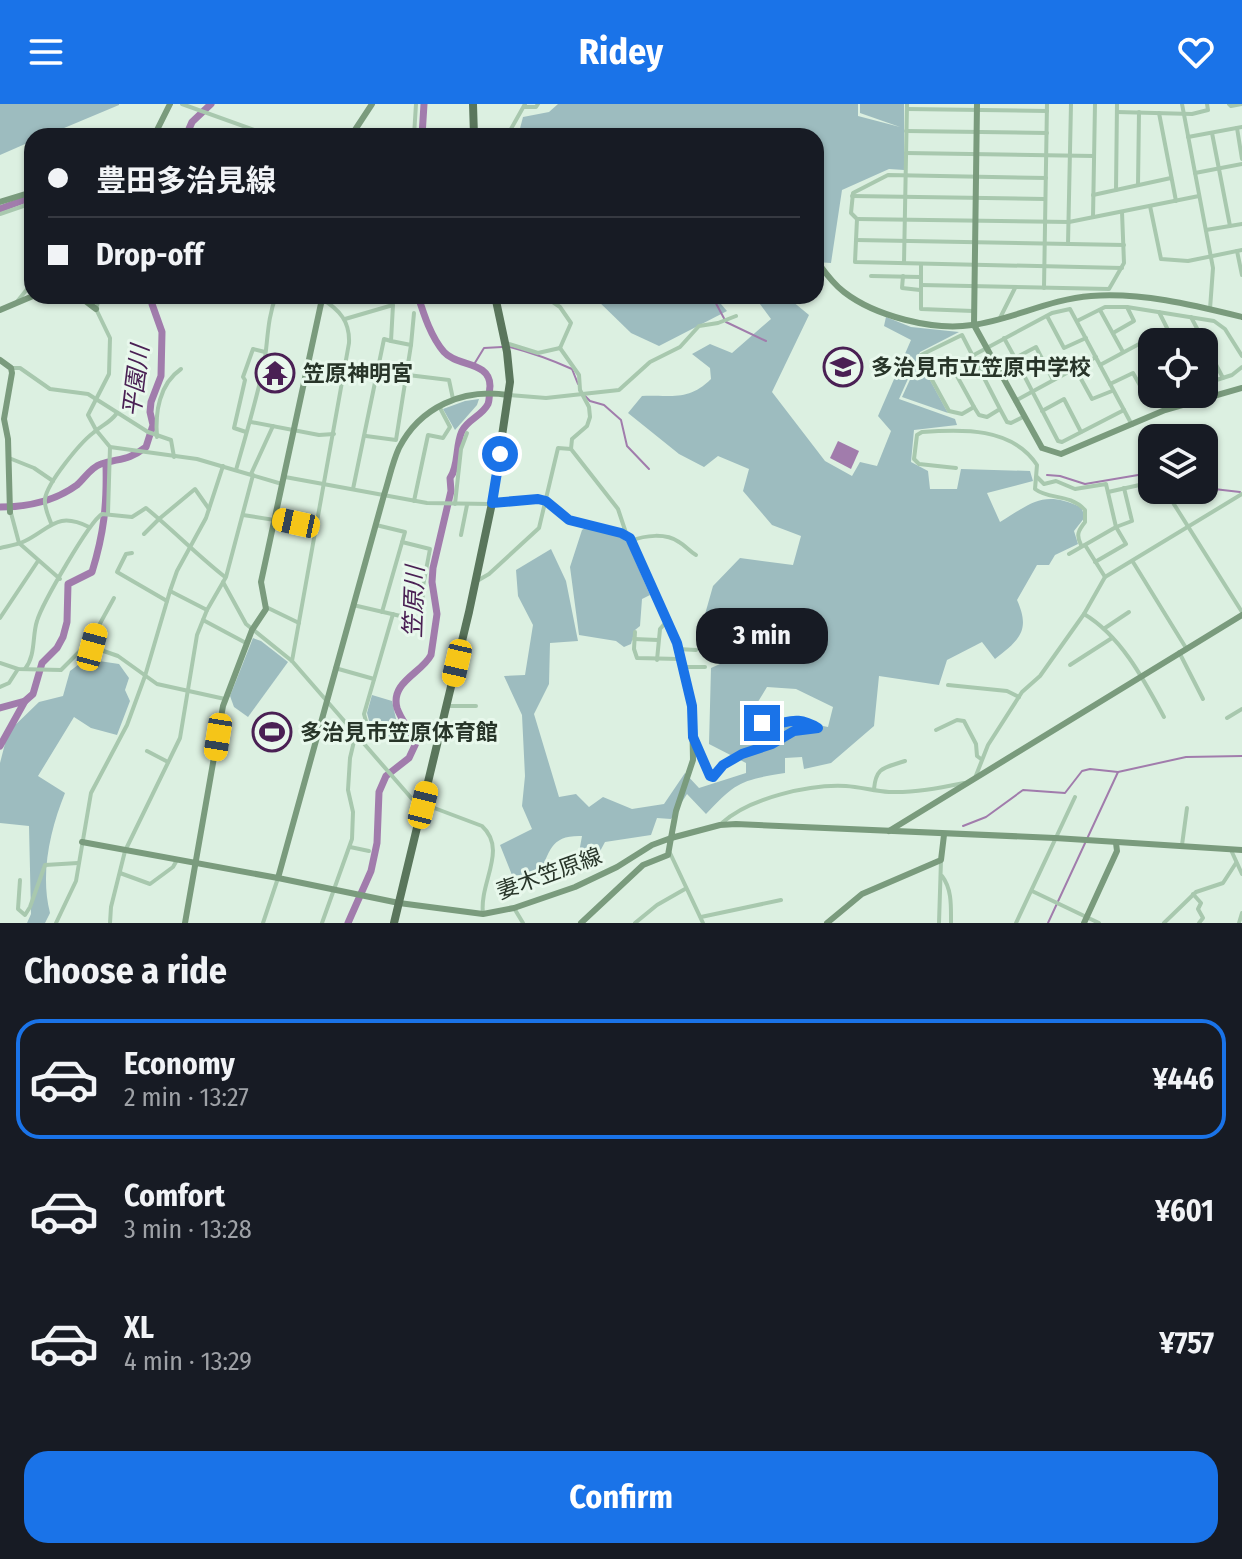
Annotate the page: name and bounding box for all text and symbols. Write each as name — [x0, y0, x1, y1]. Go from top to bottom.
icon: menu — [24, 30, 68, 74]
text: Ridey — [579, 30, 663, 74]
icon: heart — [1174, 30, 1218, 74]
text: 豊田多治見線 — [96, 163, 276, 199]
text: Drop-off — [96, 237, 203, 273]
map controls — [1138, 328, 1218, 504]
button: locate — [1138, 328, 1218, 408]
water label: 平園川 — [118, 341, 155, 418]
school or university icon: 多治見市立笠原中学校 — [822, 346, 864, 388]
temple icon: 笠原神明宮 — [254, 352, 296, 394]
place label: 多治見市立笠原中学校 — [871, 354, 1091, 381]
place label: 笠原神明宮 — [303, 360, 413, 387]
button: layers — [1138, 424, 1218, 504]
route start — [482, 436, 518, 472]
car — [270, 506, 322, 540]
water label: 笠原川 — [399, 563, 429, 638]
callout: 3 min — [696, 607, 828, 663]
text: 3 min — [733, 620, 791, 651]
car — [74, 621, 110, 673]
car — [440, 637, 474, 689]
route end — [744, 705, 780, 741]
car — [202, 711, 234, 763]
sports icon: 多治見市笠原体育館 — [251, 711, 293, 753]
place label: 多治見市笠原体育館 — [300, 719, 498, 746]
car — [406, 779, 440, 831]
street label: 妻木笠原線 — [493, 842, 605, 905]
text: Choose a ride — [24, 949, 227, 993]
icon: car — [28, 1043, 100, 1115]
text: Economy — [124, 1046, 235, 1082]
text: ¥446 — [1153, 1061, 1214, 1097]
text: 2 min · 13:27 — [124, 1082, 249, 1113]
icon: car — [28, 1175, 100, 1247]
text: Comfort — [124, 1178, 225, 1214]
text: ¥601 — [1155, 1193, 1214, 1229]
text: 3 min · 13:28 — [124, 1214, 252, 1245]
icon: car — [28, 1307, 100, 1379]
text: XL — [124, 1310, 154, 1346]
text: ¥757 — [1159, 1325, 1214, 1361]
text: 4 min · 13:29 — [124, 1346, 252, 1377]
button: Confirm — [24, 1451, 1218, 1543]

